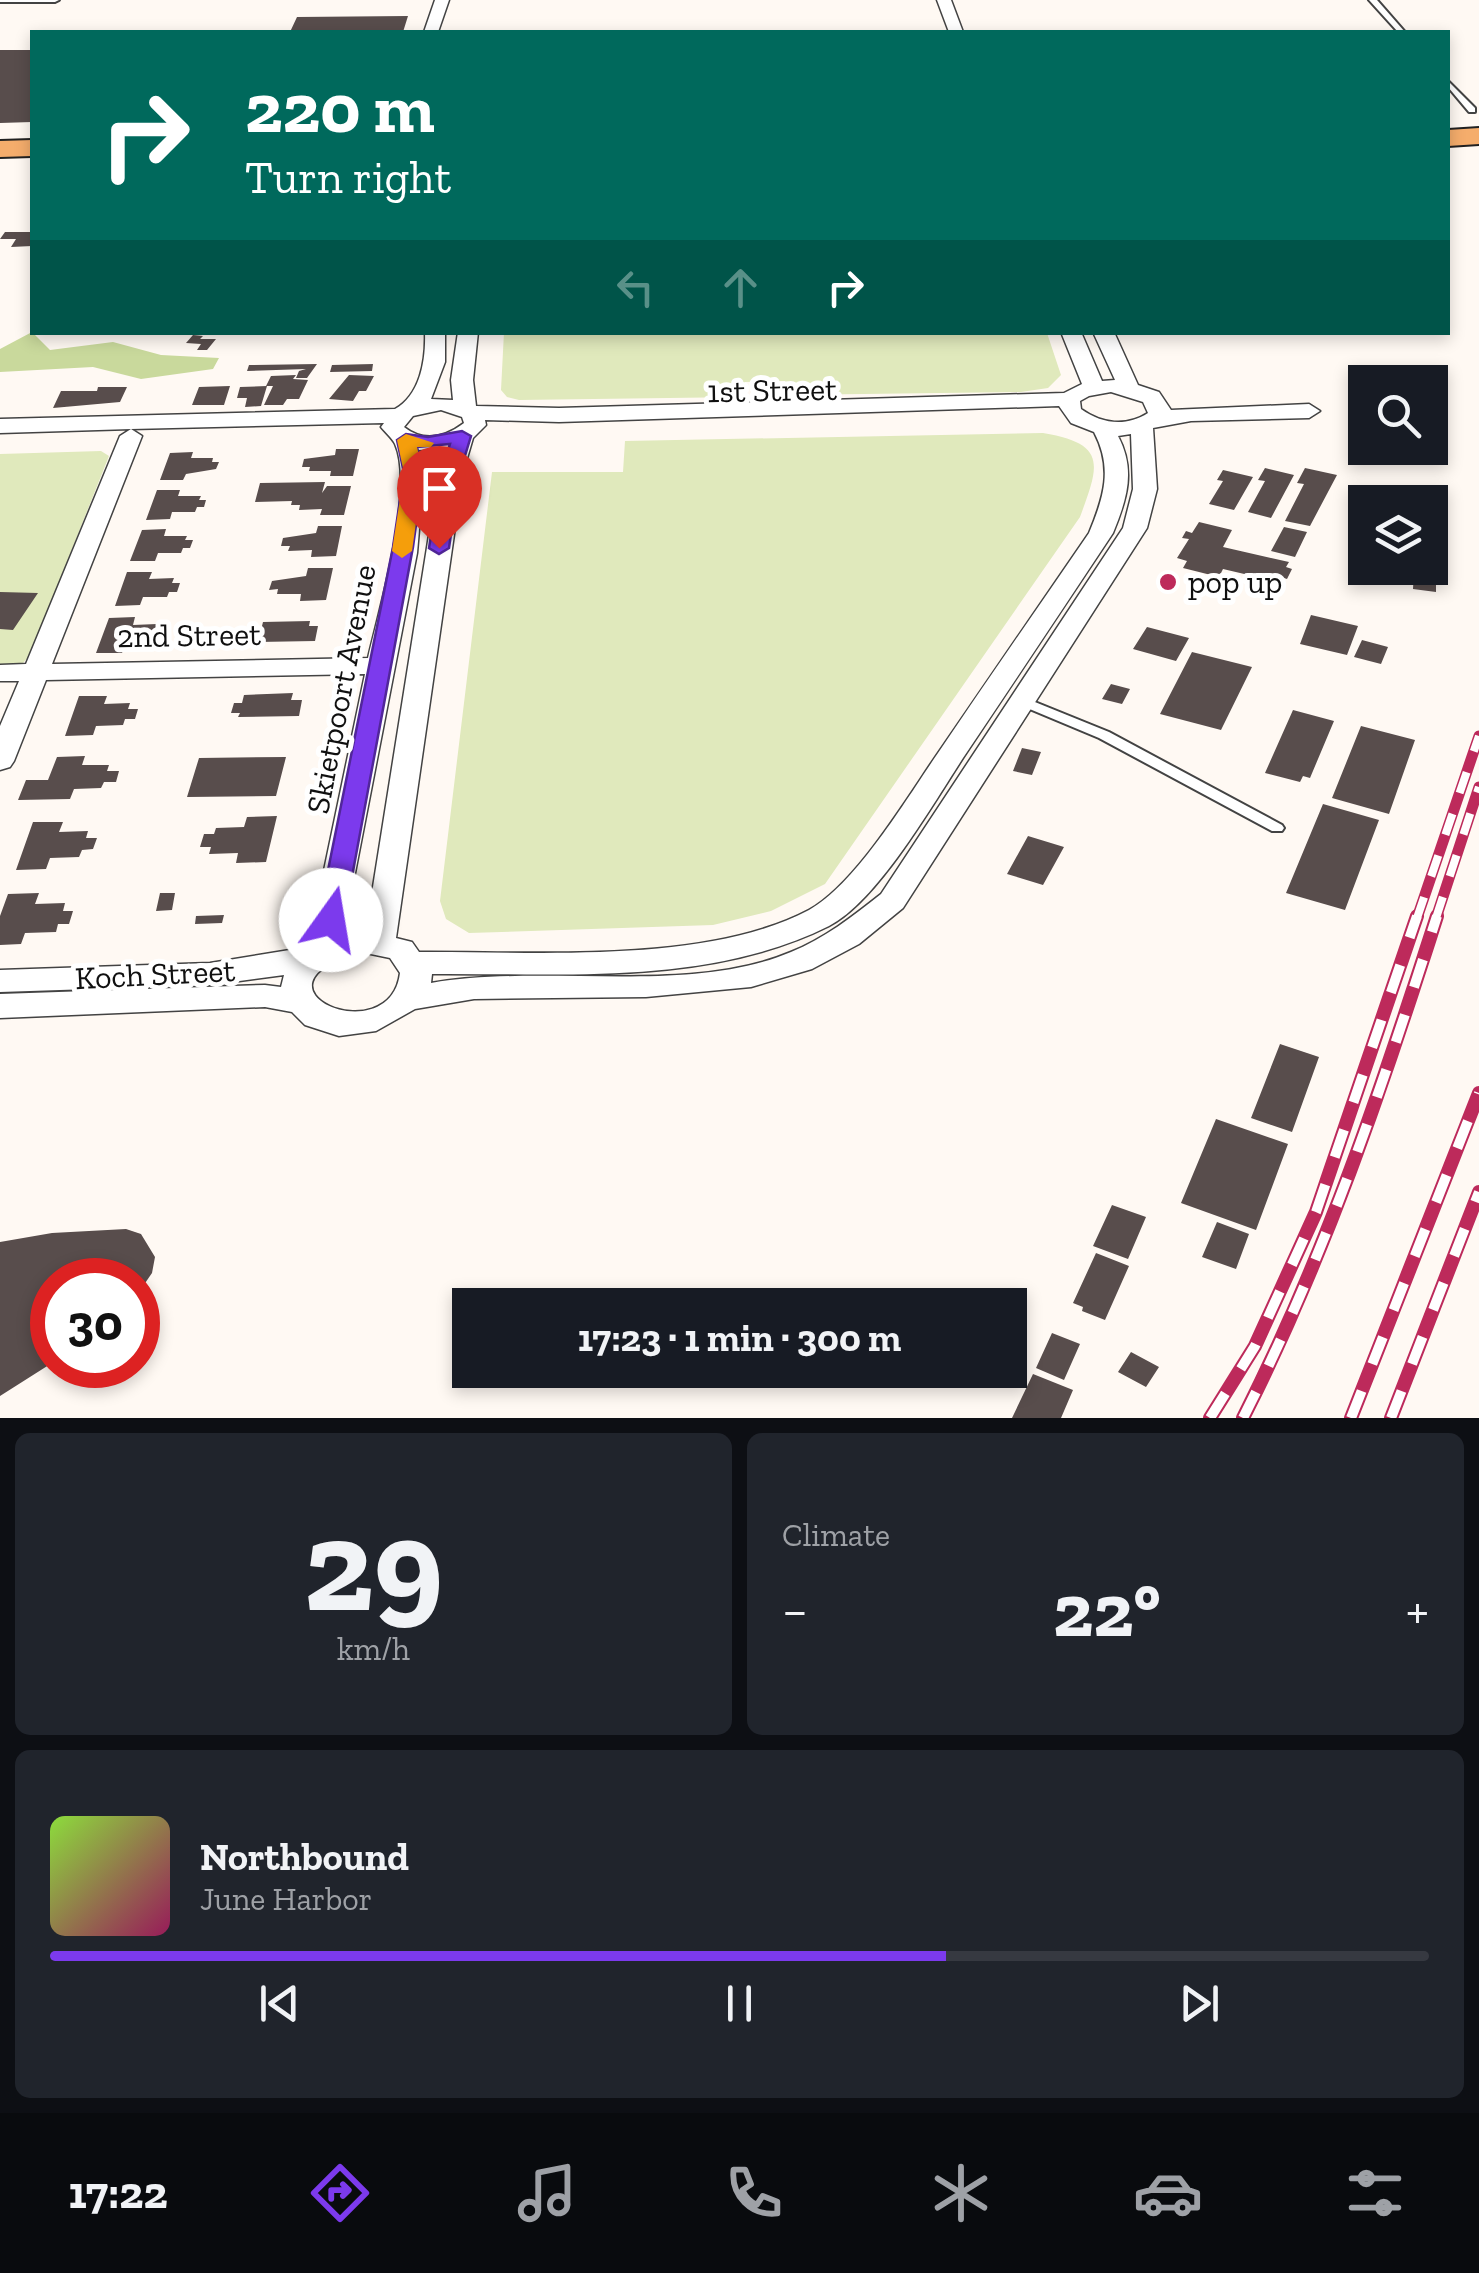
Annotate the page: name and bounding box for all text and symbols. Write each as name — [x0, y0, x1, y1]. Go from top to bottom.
text: 220 m — [245, 66, 435, 150]
icon: right — [80, 70, 210, 200]
text: Turn right — [245, 151, 451, 205]
icon: left — [608, 260, 663, 315]
icon: ahead — [713, 260, 768, 315]
icon: right — [818, 260, 873, 315]
map controls — [1348, 365, 1448, 585]
button: search — [1348, 365, 1448, 465]
street label: 1st Street — [707, 370, 837, 410]
pin — [397, 446, 482, 549]
icon: arrive — [412, 461, 467, 516]
button: layers — [1348, 485, 1448, 585]
street label: Skietpoort Avenue — [298, 561, 384, 817]
place label: pop up — [1188, 563, 1282, 601]
marker: pop up — [1157, 571, 1179, 593]
street label: 2nd Street — [117, 615, 261, 655]
position arrow — [279, 868, 383, 972]
street label: Koch Street — [74, 951, 236, 997]
speed limit sign: 30 — [30, 1258, 160, 1388]
text: 17:23 · 1 min · 300 m — [578, 1315, 901, 1361]
text: 29 — [304, 1487, 443, 1643]
text: Climate — [782, 1516, 890, 1554]
text: 22° — [1053, 1565, 1161, 1655]
text: − — [782, 1577, 808, 1643]
text: + — [1406, 1577, 1429, 1643]
text: km/h — [337, 1630, 410, 1668]
text: Northbound — [200, 1834, 409, 1880]
text: June Harbor — [200, 1880, 372, 1918]
icon: previous — [252, 1976, 307, 2031]
icon: pause — [712, 1976, 767, 2031]
icon: next — [1172, 1976, 1227, 2031]
icon: directions — [305, 2158, 375, 2228]
icon: music — [512, 2158, 582, 2228]
icon: phone — [719, 2158, 789, 2228]
icon: climate — [926, 2158, 996, 2228]
icon: car — [1133, 2158, 1203, 2228]
icon: filters — [1340, 2158, 1410, 2228]
text: 17:22 — [69, 2166, 168, 2220]

